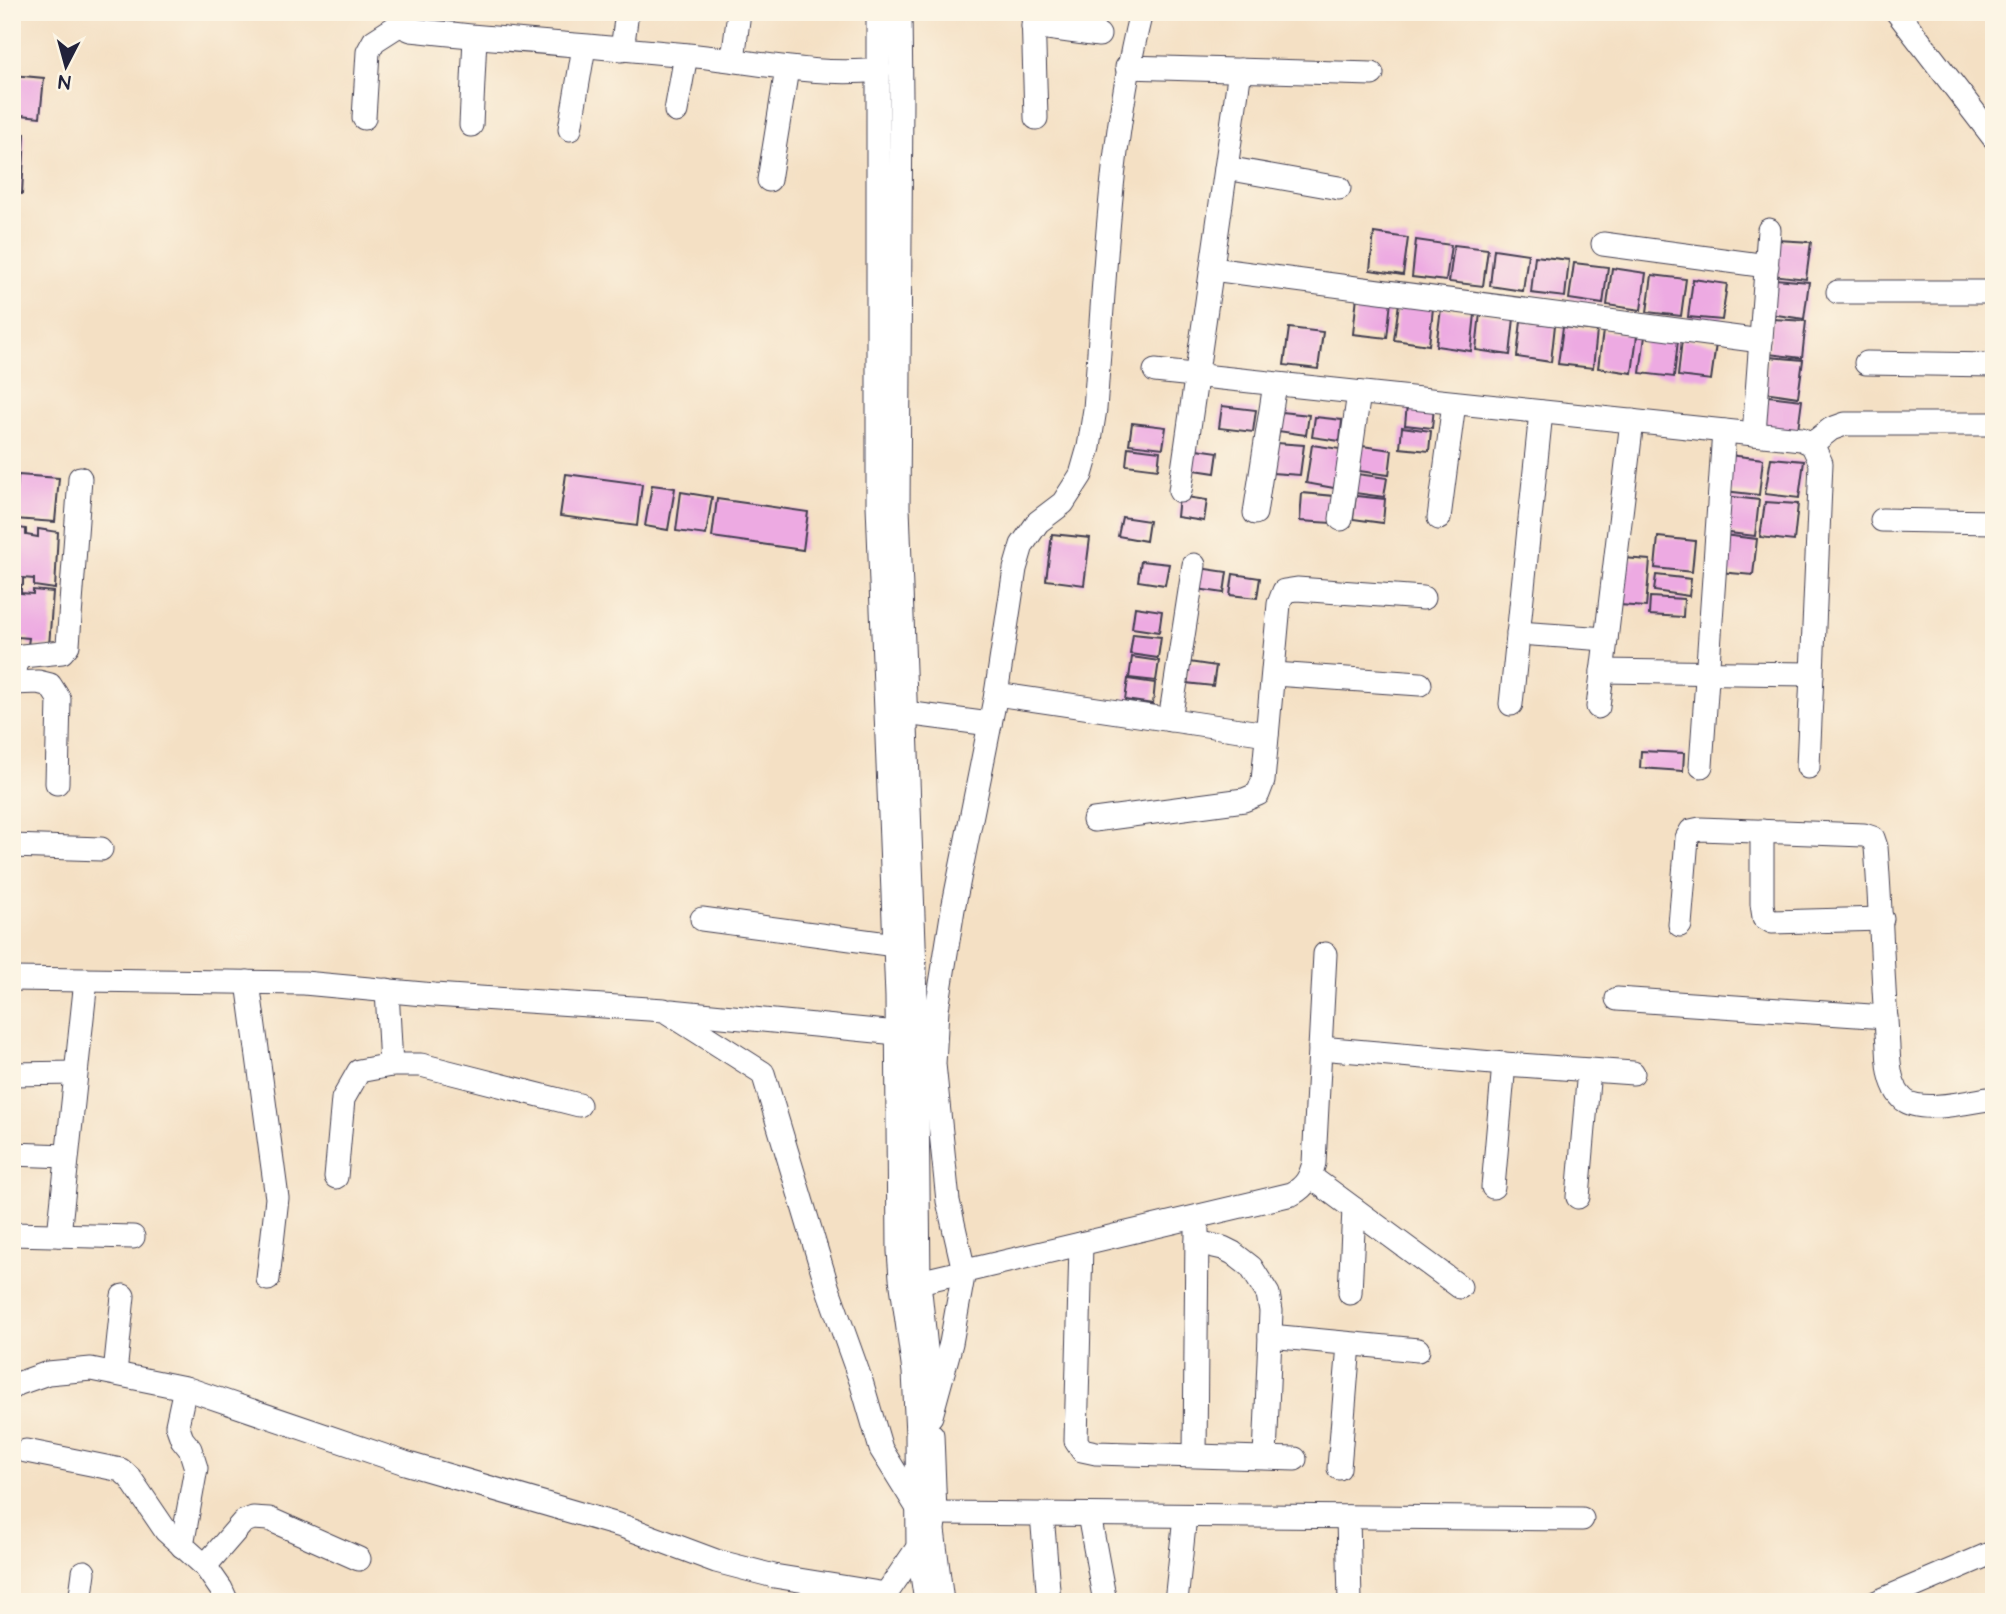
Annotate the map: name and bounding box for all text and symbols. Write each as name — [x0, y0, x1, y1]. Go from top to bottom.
north arrow — [32, 32, 102, 102]
text: N — [57, 67, 72, 95]

